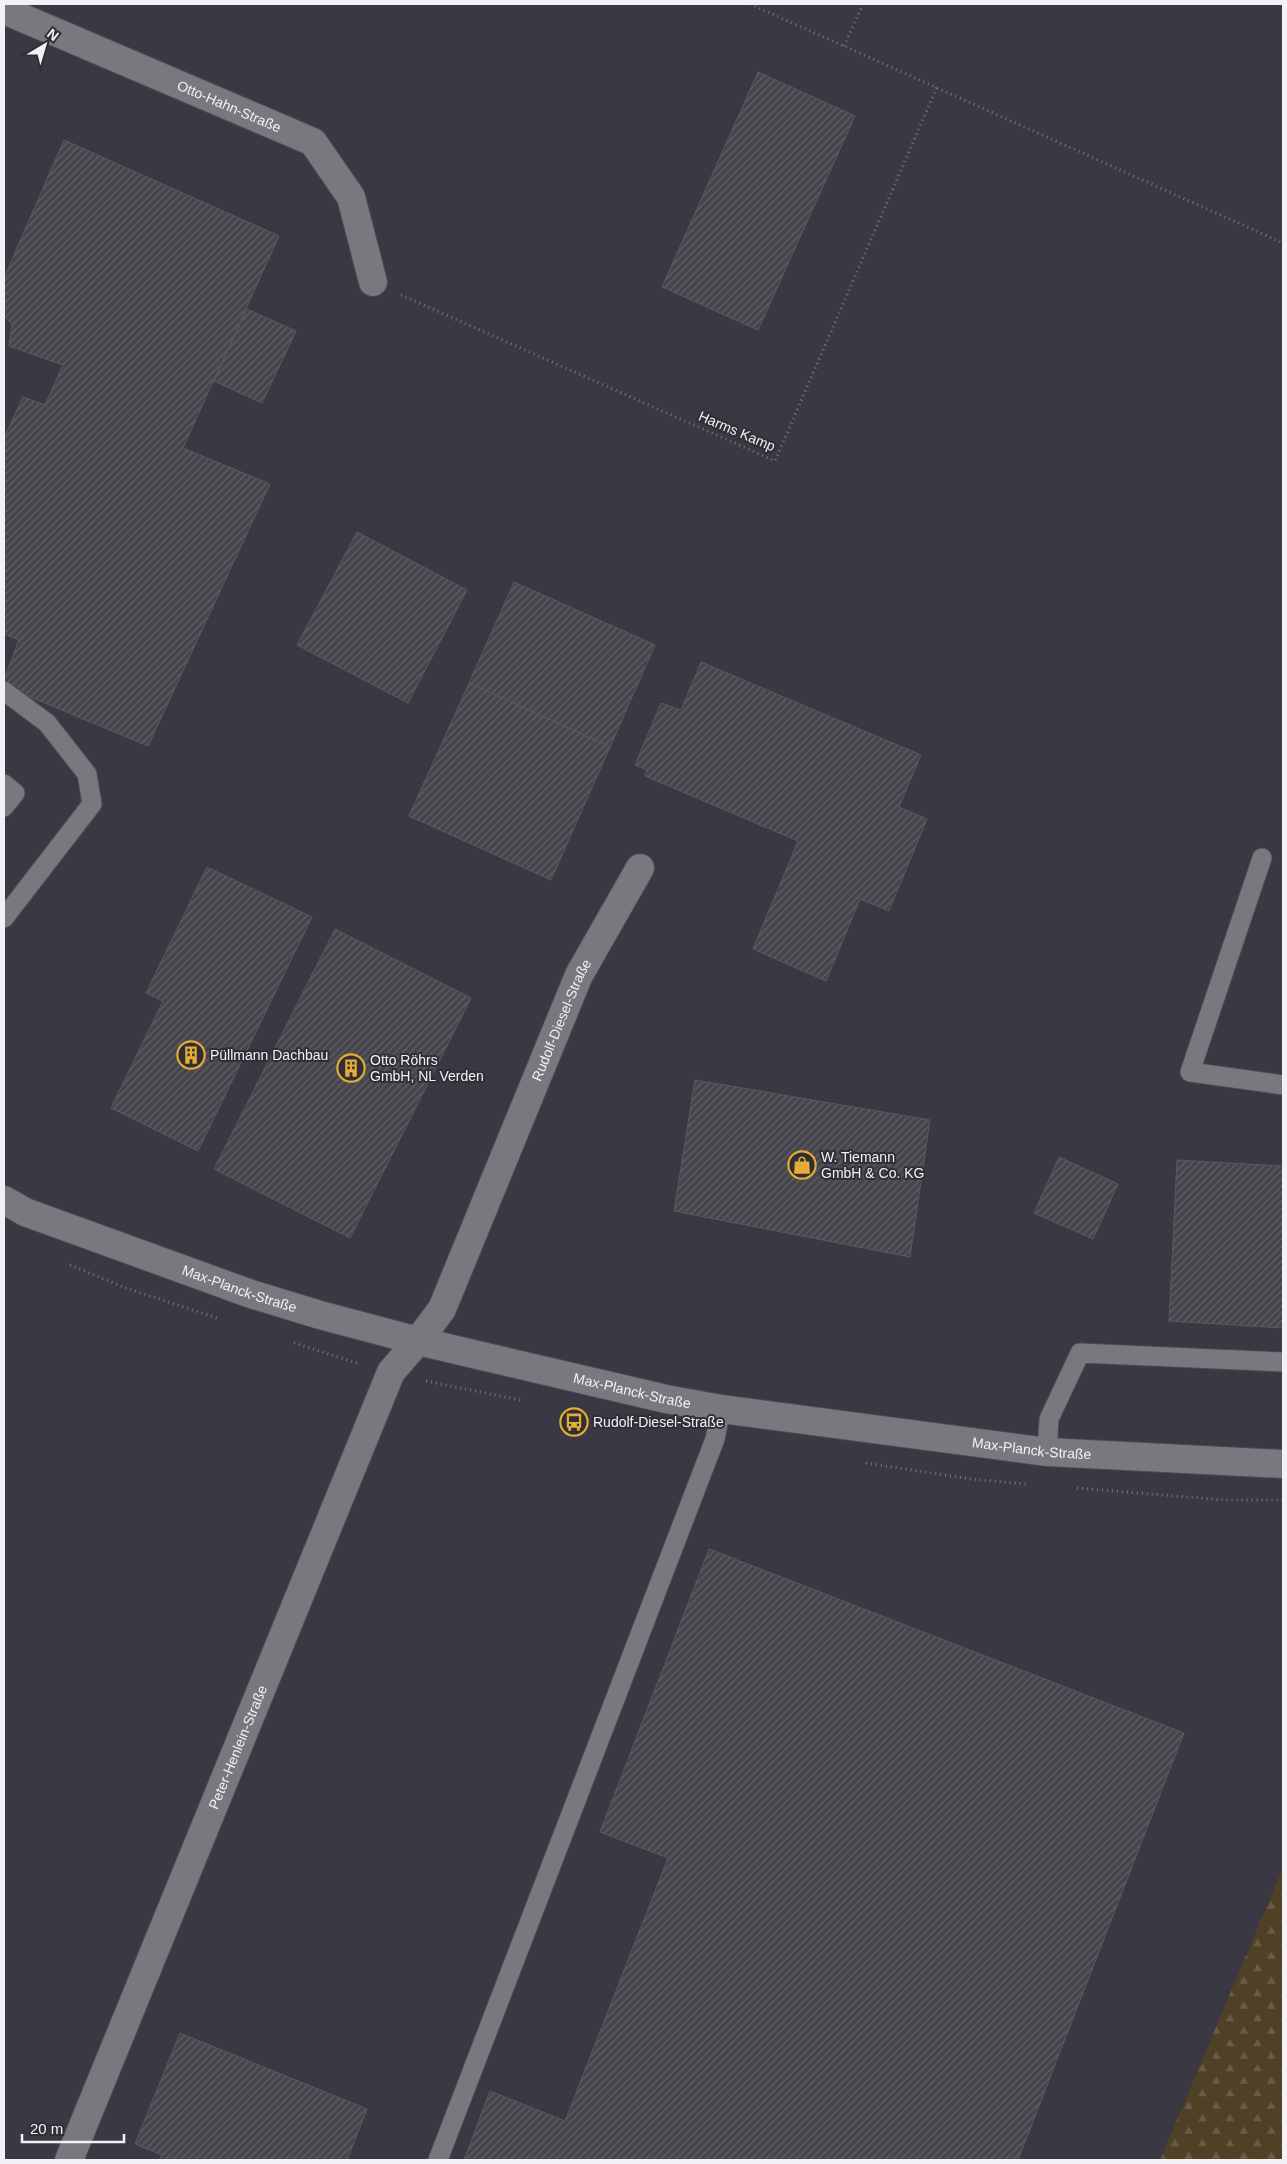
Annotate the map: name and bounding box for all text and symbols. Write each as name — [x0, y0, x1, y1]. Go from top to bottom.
north arrow — [20, 20, 70, 70]
text: N — [44, 25, 62, 44]
street label: Otto-Hahn-Straße — [175, 77, 284, 136]
street label: Harms Kamp — [696, 408, 778, 454]
street label: Rudolf-Diesel-Straße — [528, 956, 595, 1083]
building icon: Püllmann Dachbau — [176, 1040, 206, 1070]
place label: Püllmann Dachbau — [210, 1047, 328, 1063]
place label: Otto Röhrs GmbH, NL Verden — [370, 1052, 484, 1084]
building icon: Otto Röhrs GmbH, NL Verden — [336, 1053, 366, 1083]
place label: W. Tiemann GmbH & Co. KG — [821, 1149, 924, 1181]
shop icon: W. Tiemann GmbH & Co. KG — [787, 1150, 817, 1180]
street label: Max-Planck-Straße — [180, 1262, 299, 1316]
street label: Max-Planck-Straße — [572, 1370, 692, 1411]
bus stop icon: Rudolf-Diesel-Straße — [559, 1407, 589, 1437]
place label: Rudolf-Diesel-Straße — [593, 1414, 724, 1430]
street label: Max-Planck-Straße — [971, 1434, 1092, 1462]
street label: Peter-Henlein-Straße — [205, 1683, 270, 1811]
scale bar — [22, 2112, 125, 2144]
text: 20 m — [30, 2120, 63, 2137]

